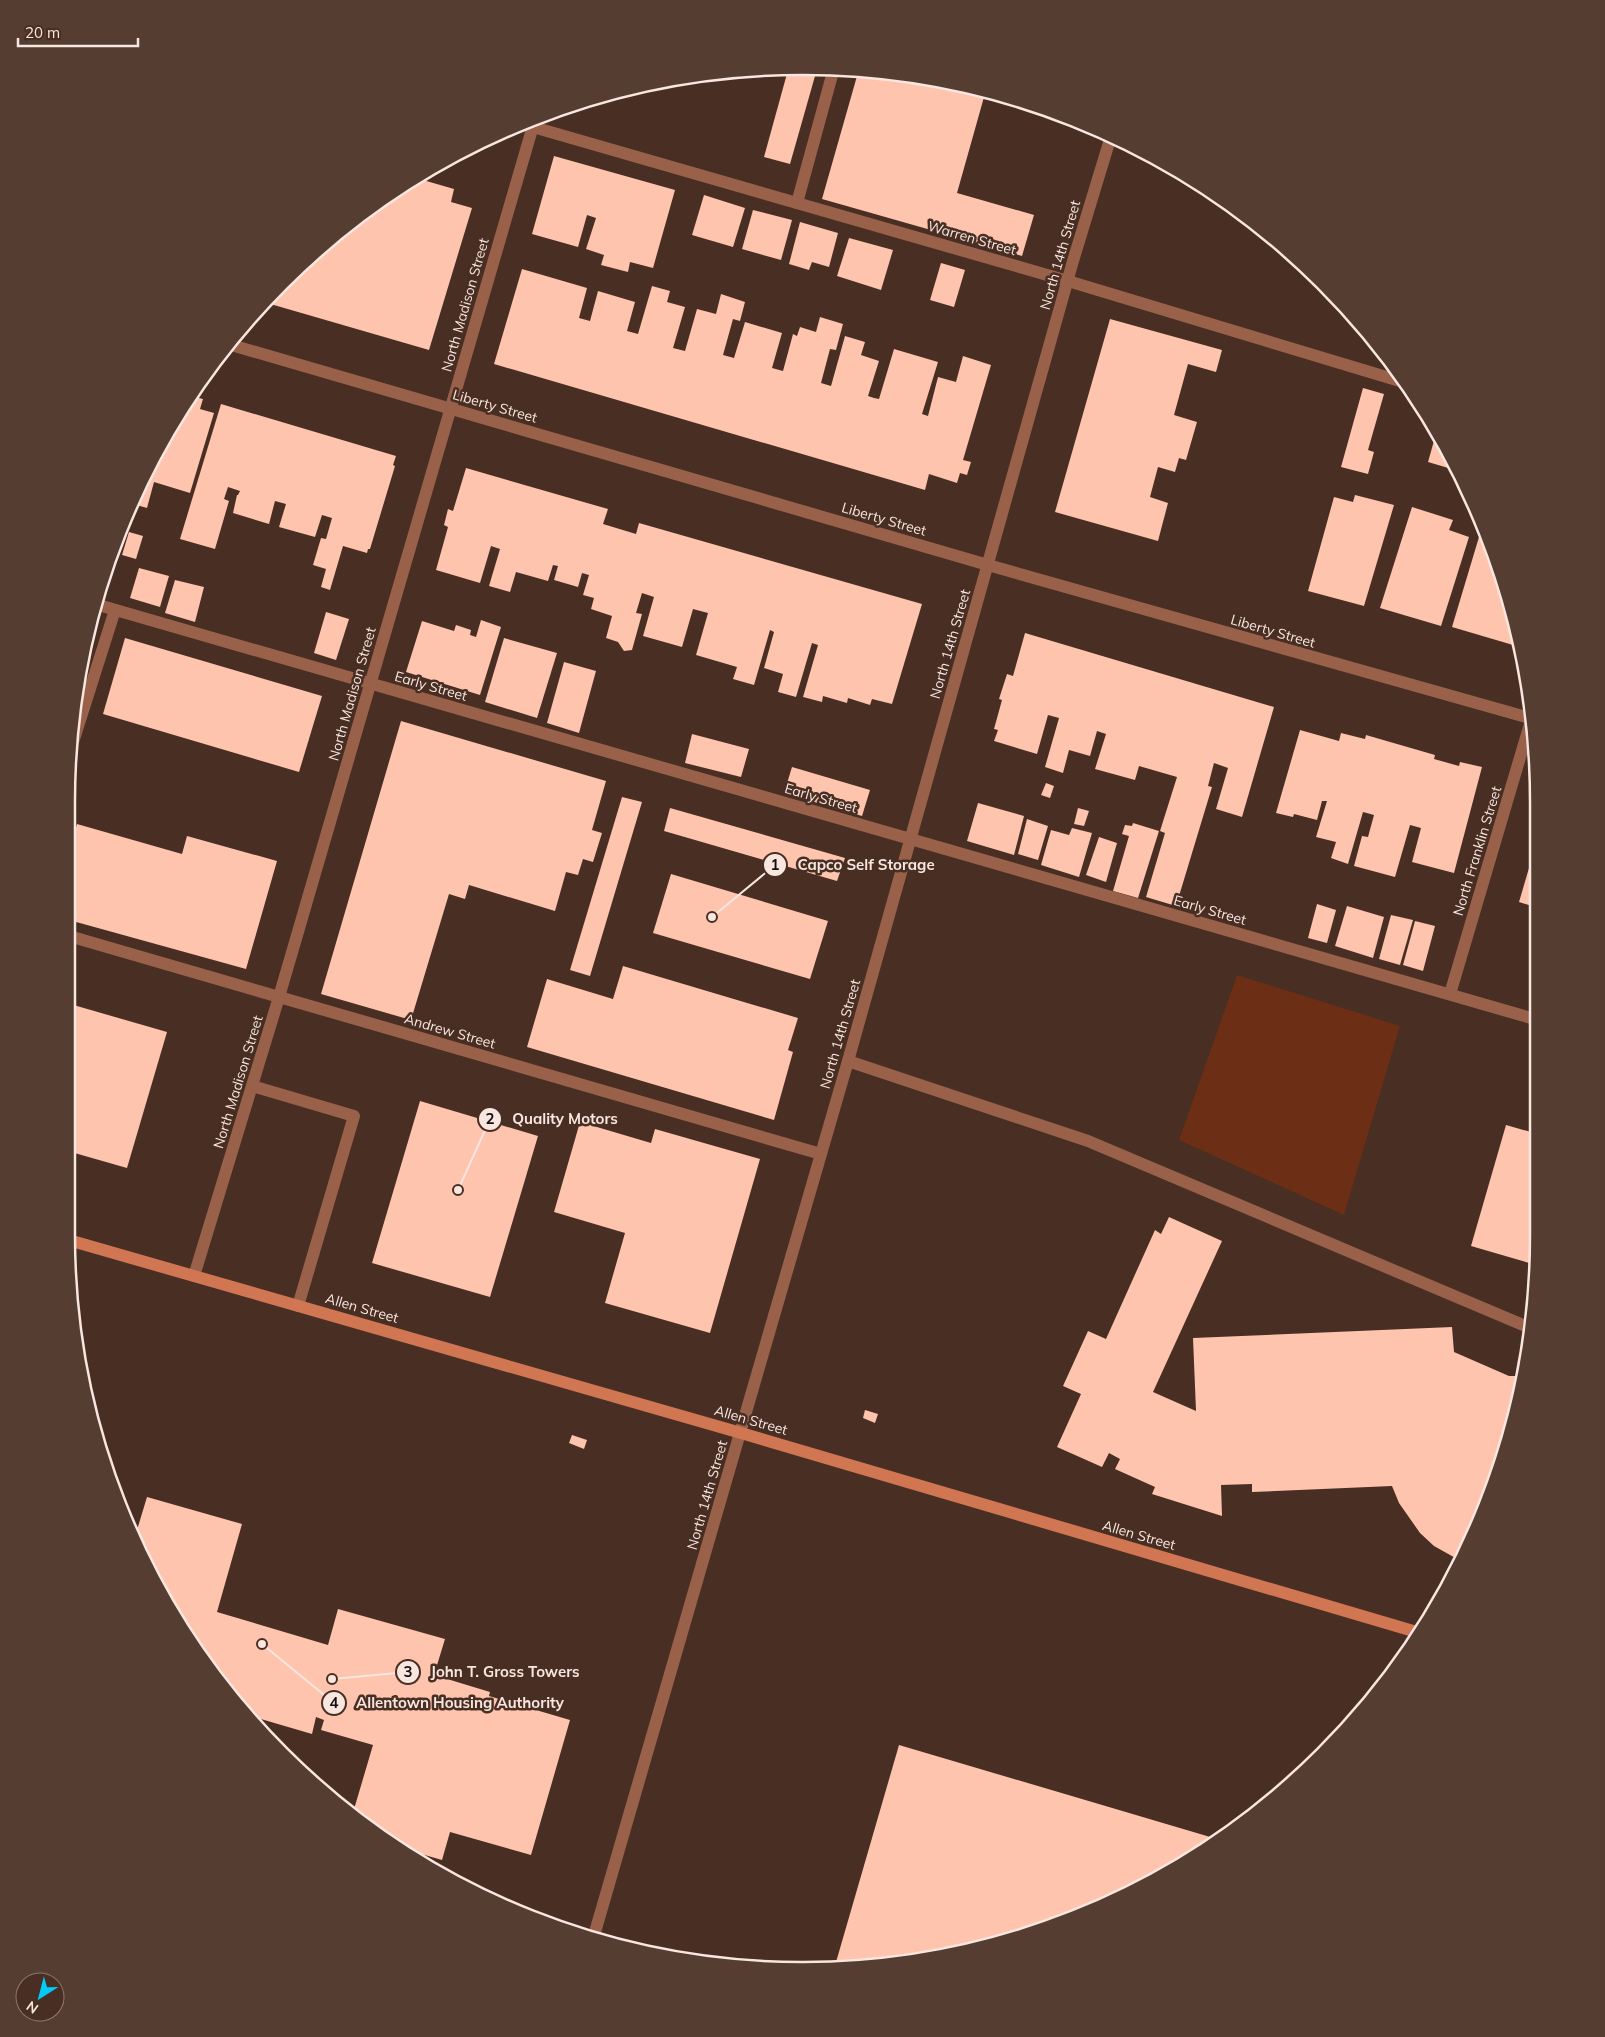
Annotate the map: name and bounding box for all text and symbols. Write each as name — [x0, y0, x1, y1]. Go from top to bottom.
scale bar — [18, 15, 138, 47]
text: 20 m — [25, 23, 60, 42]
street label: North 14th Street — [1036, 198, 1084, 312]
street label: Warren Street — [926, 217, 1019, 259]
street label: North Madison Street — [437, 236, 493, 374]
street label: Liberty Street — [451, 385, 539, 427]
street label: Liberty Street — [840, 498, 928, 540]
street label: North 14th Street — [926, 587, 974, 701]
street label: Liberty Street — [1229, 610, 1317, 652]
street label: North Madison Street — [324, 625, 380, 763]
street label: Early Street — [393, 667, 469, 705]
street label: Early Street — [783, 779, 859, 817]
street label: North Franklin Street — [1449, 784, 1505, 918]
callout: Capco Self Storage — [763, 850, 945, 880]
text: 1 — [770, 855, 780, 874]
text: Capco Self Storage — [797, 855, 935, 874]
street label: Early Street — [1172, 891, 1248, 929]
street label: North 14th Street — [816, 977, 864, 1091]
street label: Andrew Street — [402, 1009, 498, 1053]
street label: North Madison Street — [209, 1013, 267, 1151]
callout: Quality Motors — [478, 1104, 628, 1134]
text: 2 — [485, 1109, 495, 1128]
text: Quality Motors — [512, 1109, 618, 1128]
street label: Allen Street — [323, 1289, 401, 1327]
street label: Allen Street — [712, 1401, 790, 1439]
street label: North 14th Street — [683, 1438, 731, 1552]
street label: Allen Street — [1100, 1516, 1178, 1554]
callout: John T. Gross Towers — [396, 1657, 590, 1687]
text: 3 — [403, 1662, 413, 1681]
text: John T. Gross Towers — [430, 1662, 580, 1681]
callout: Allentown Housing Authority — [321, 1688, 574, 1718]
text: 4 — [329, 1693, 339, 1712]
text: Allentown Housing Authority — [356, 1693, 565, 1712]
north arrow — [15, 1972, 65, 2022]
text: N — [23, 1997, 42, 2018]

